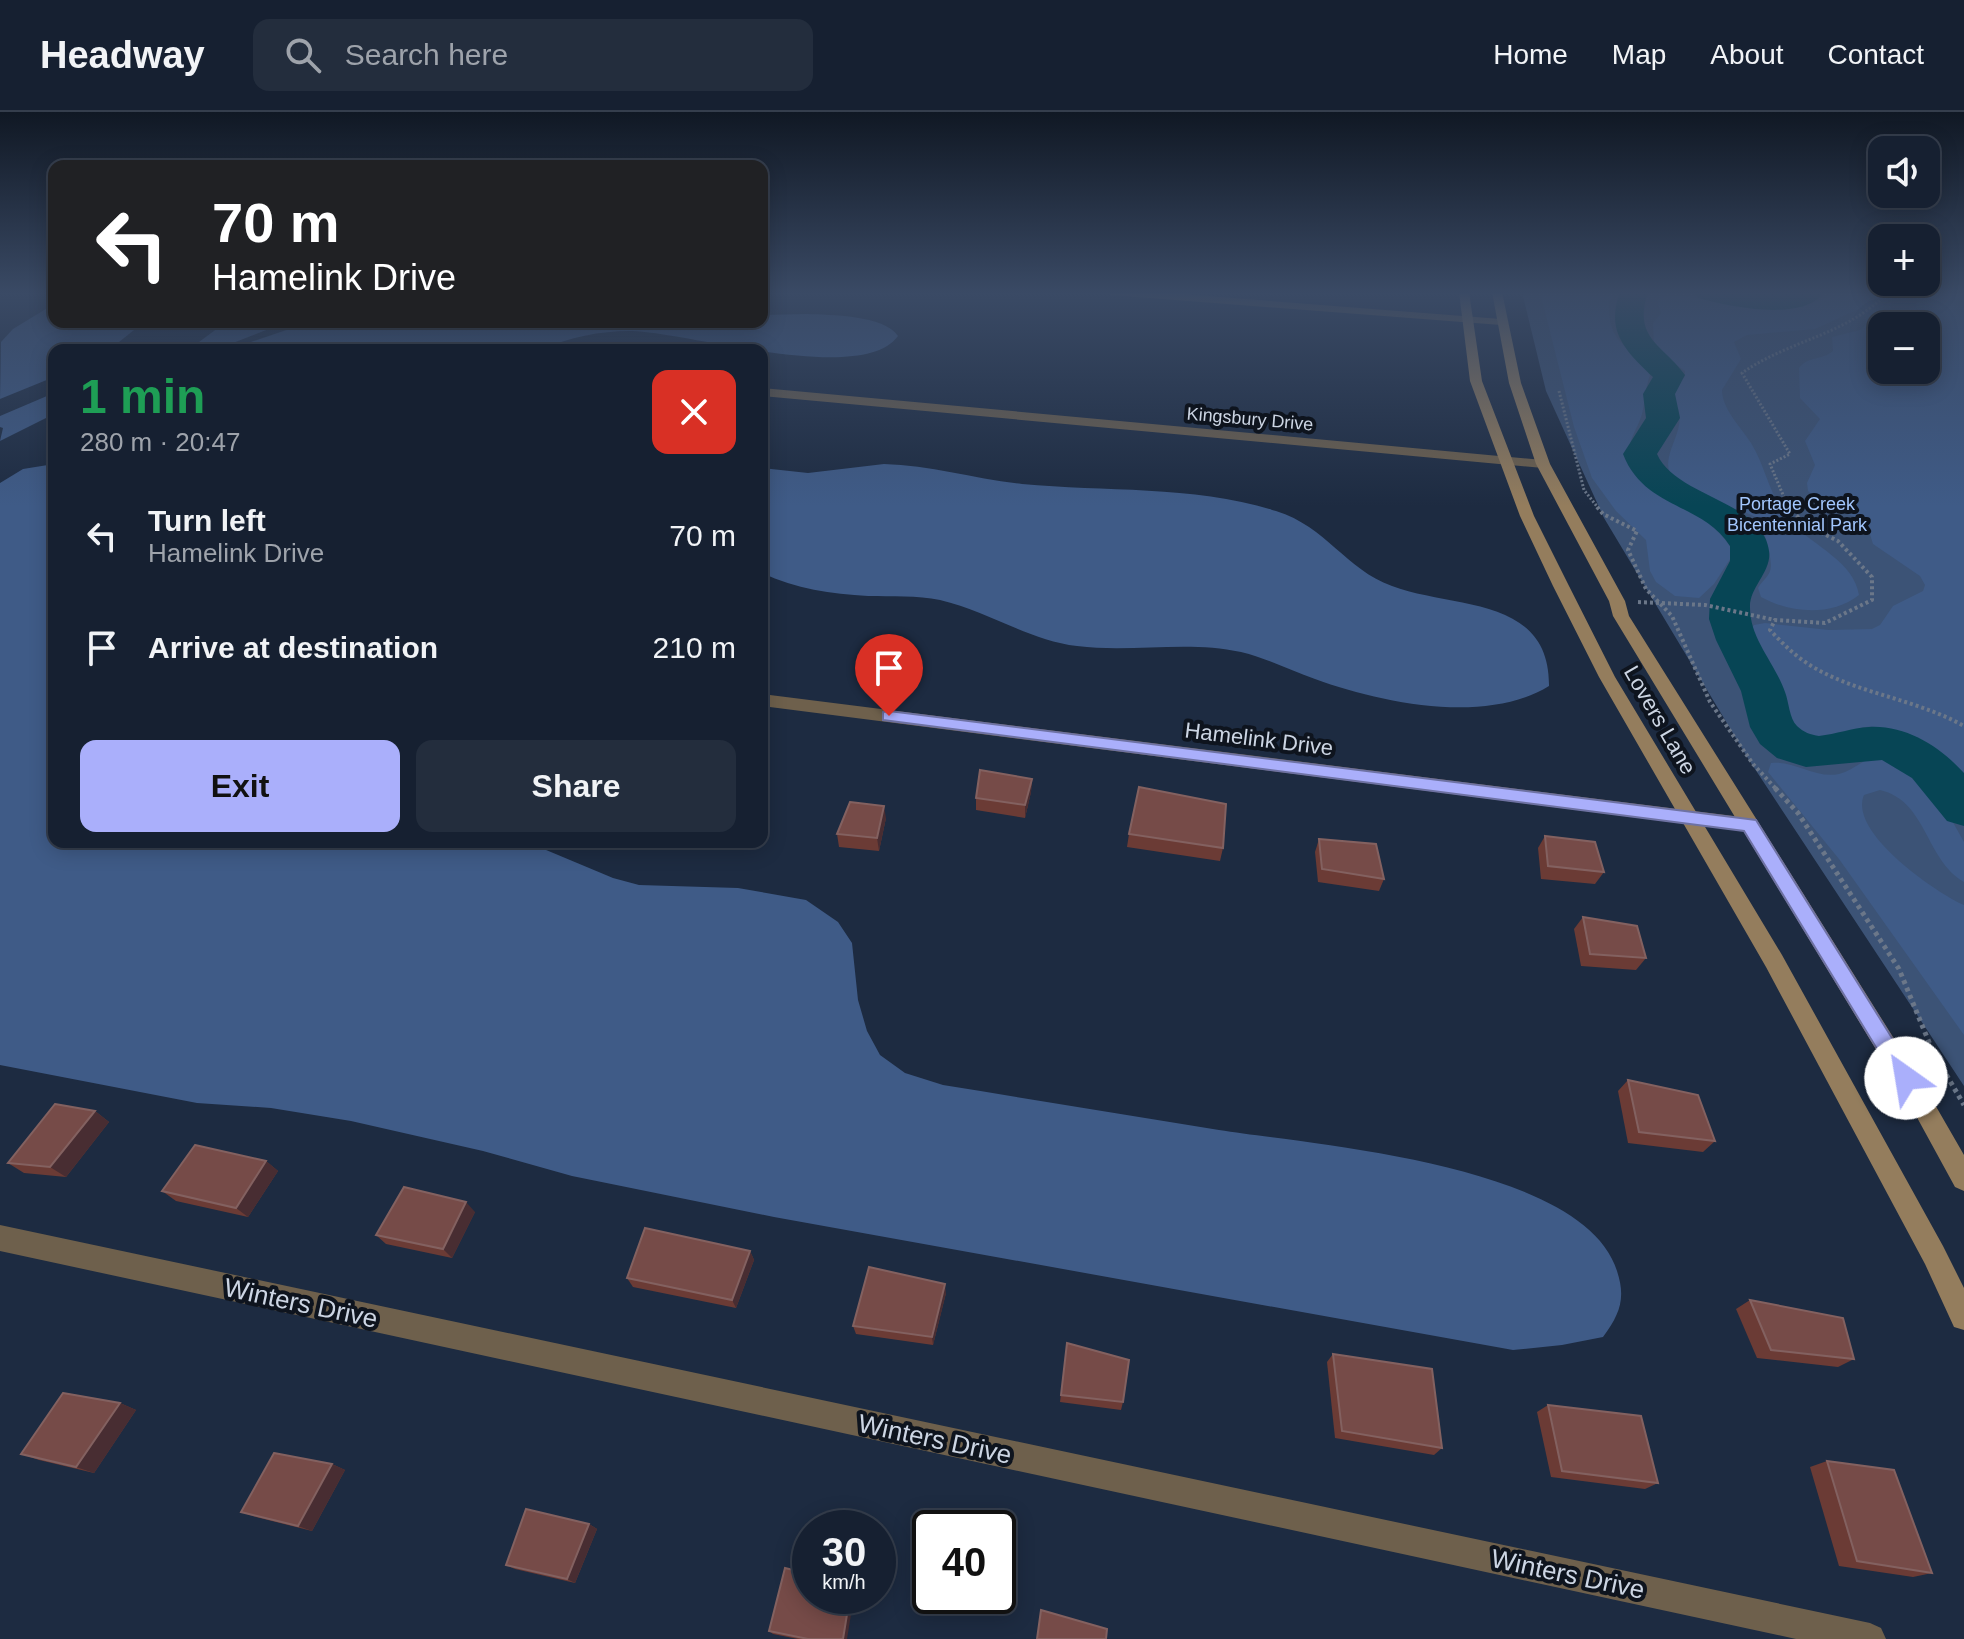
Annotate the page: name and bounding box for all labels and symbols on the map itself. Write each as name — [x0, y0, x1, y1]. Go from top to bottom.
street label: Kingsbury Drive — [1186, 404, 1314, 434]
park label: Portage Creek Bicentennial Park — [1727, 494, 1868, 535]
pin — [855, 634, 923, 716]
street label: Lovers Lane — [1619, 661, 1701, 779]
street label: Hamelink Drive — [1183, 718, 1335, 760]
position arrow — [1864, 1036, 1948, 1120]
street label: Winters Drive — [222, 1272, 380, 1334]
street label: Winters Drive — [856, 1408, 1014, 1470]
speed limit sign: 40 — [912, 1510, 1016, 1614]
street label: Winters Drive — [1489, 1543, 1647, 1605]

